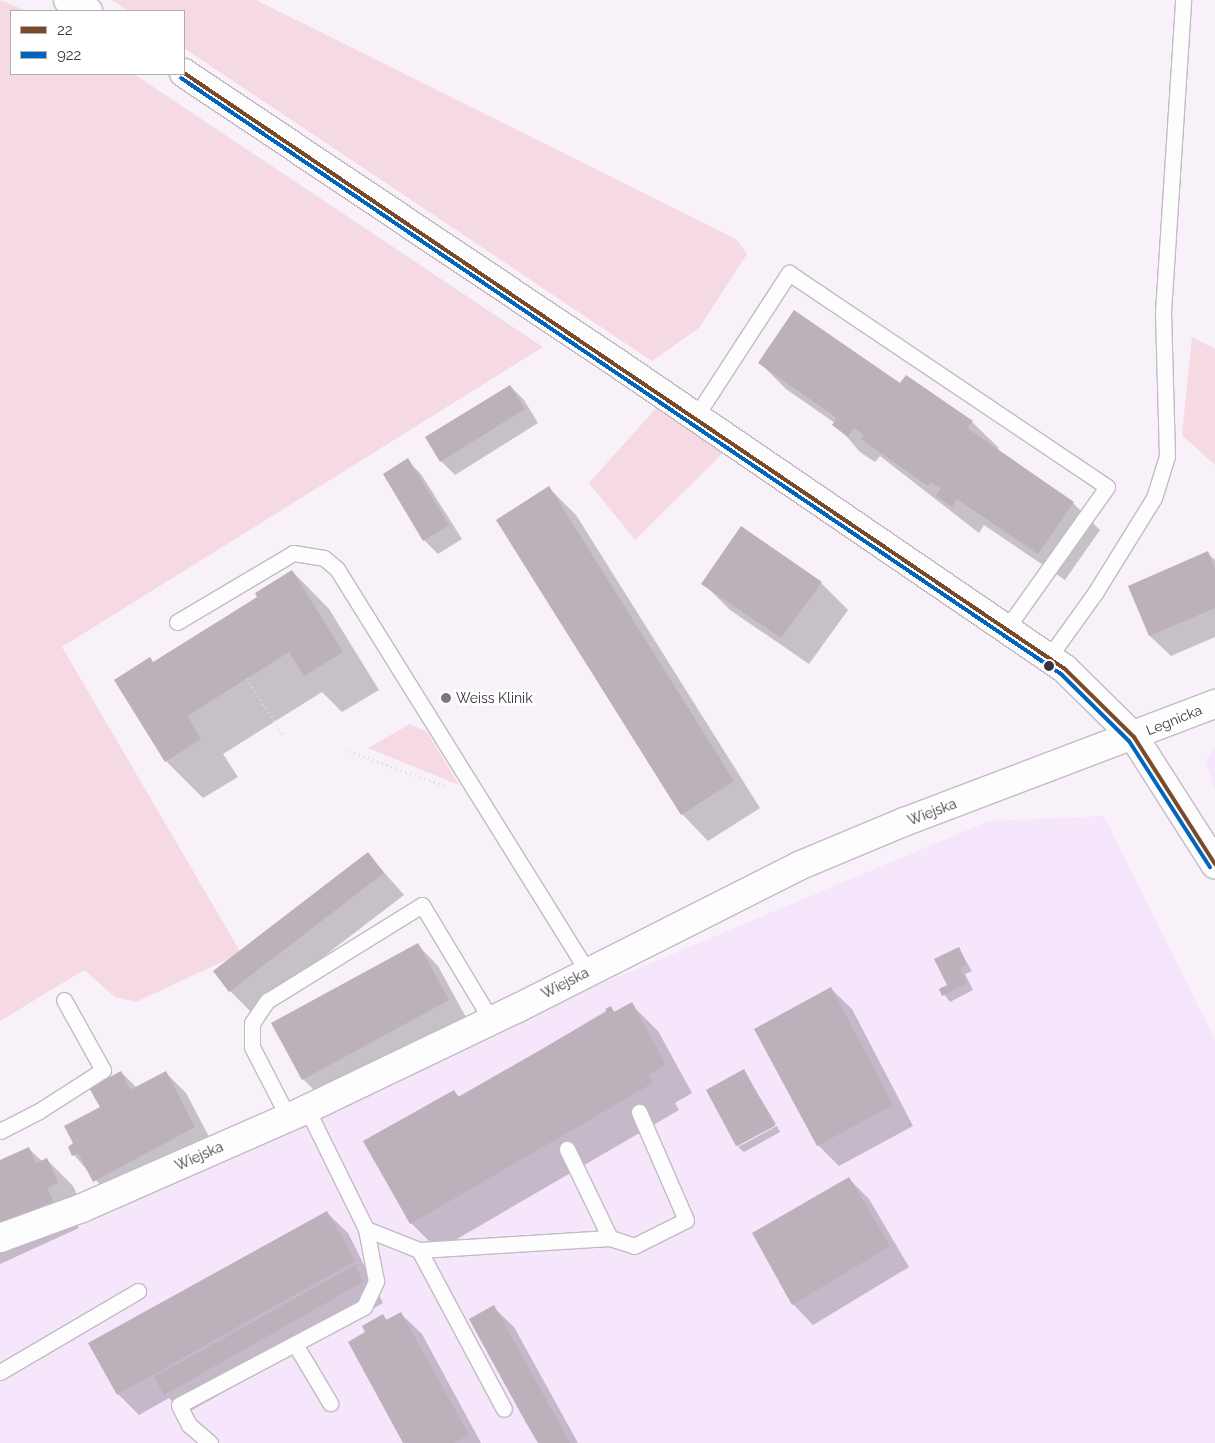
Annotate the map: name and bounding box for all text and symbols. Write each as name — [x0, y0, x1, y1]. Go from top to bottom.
legend — [10, 10, 185, 75]
text: 22 — [57, 21, 73, 39]
text: 922 — [57, 46, 81, 64]
unlabelled marker — [1044, 661, 1054, 671]
place label: Weiss Klinik — [456, 690, 533, 706]
marker: Weiss Klinik — [440, 692, 452, 704]
street label: Legnicka — [1144, 701, 1204, 739]
street label: Wiejska — [905, 795, 959, 829]
street label: Wiejska — [539, 964, 591, 1002]
street label: Wiejska — [172, 1138, 226, 1174]

